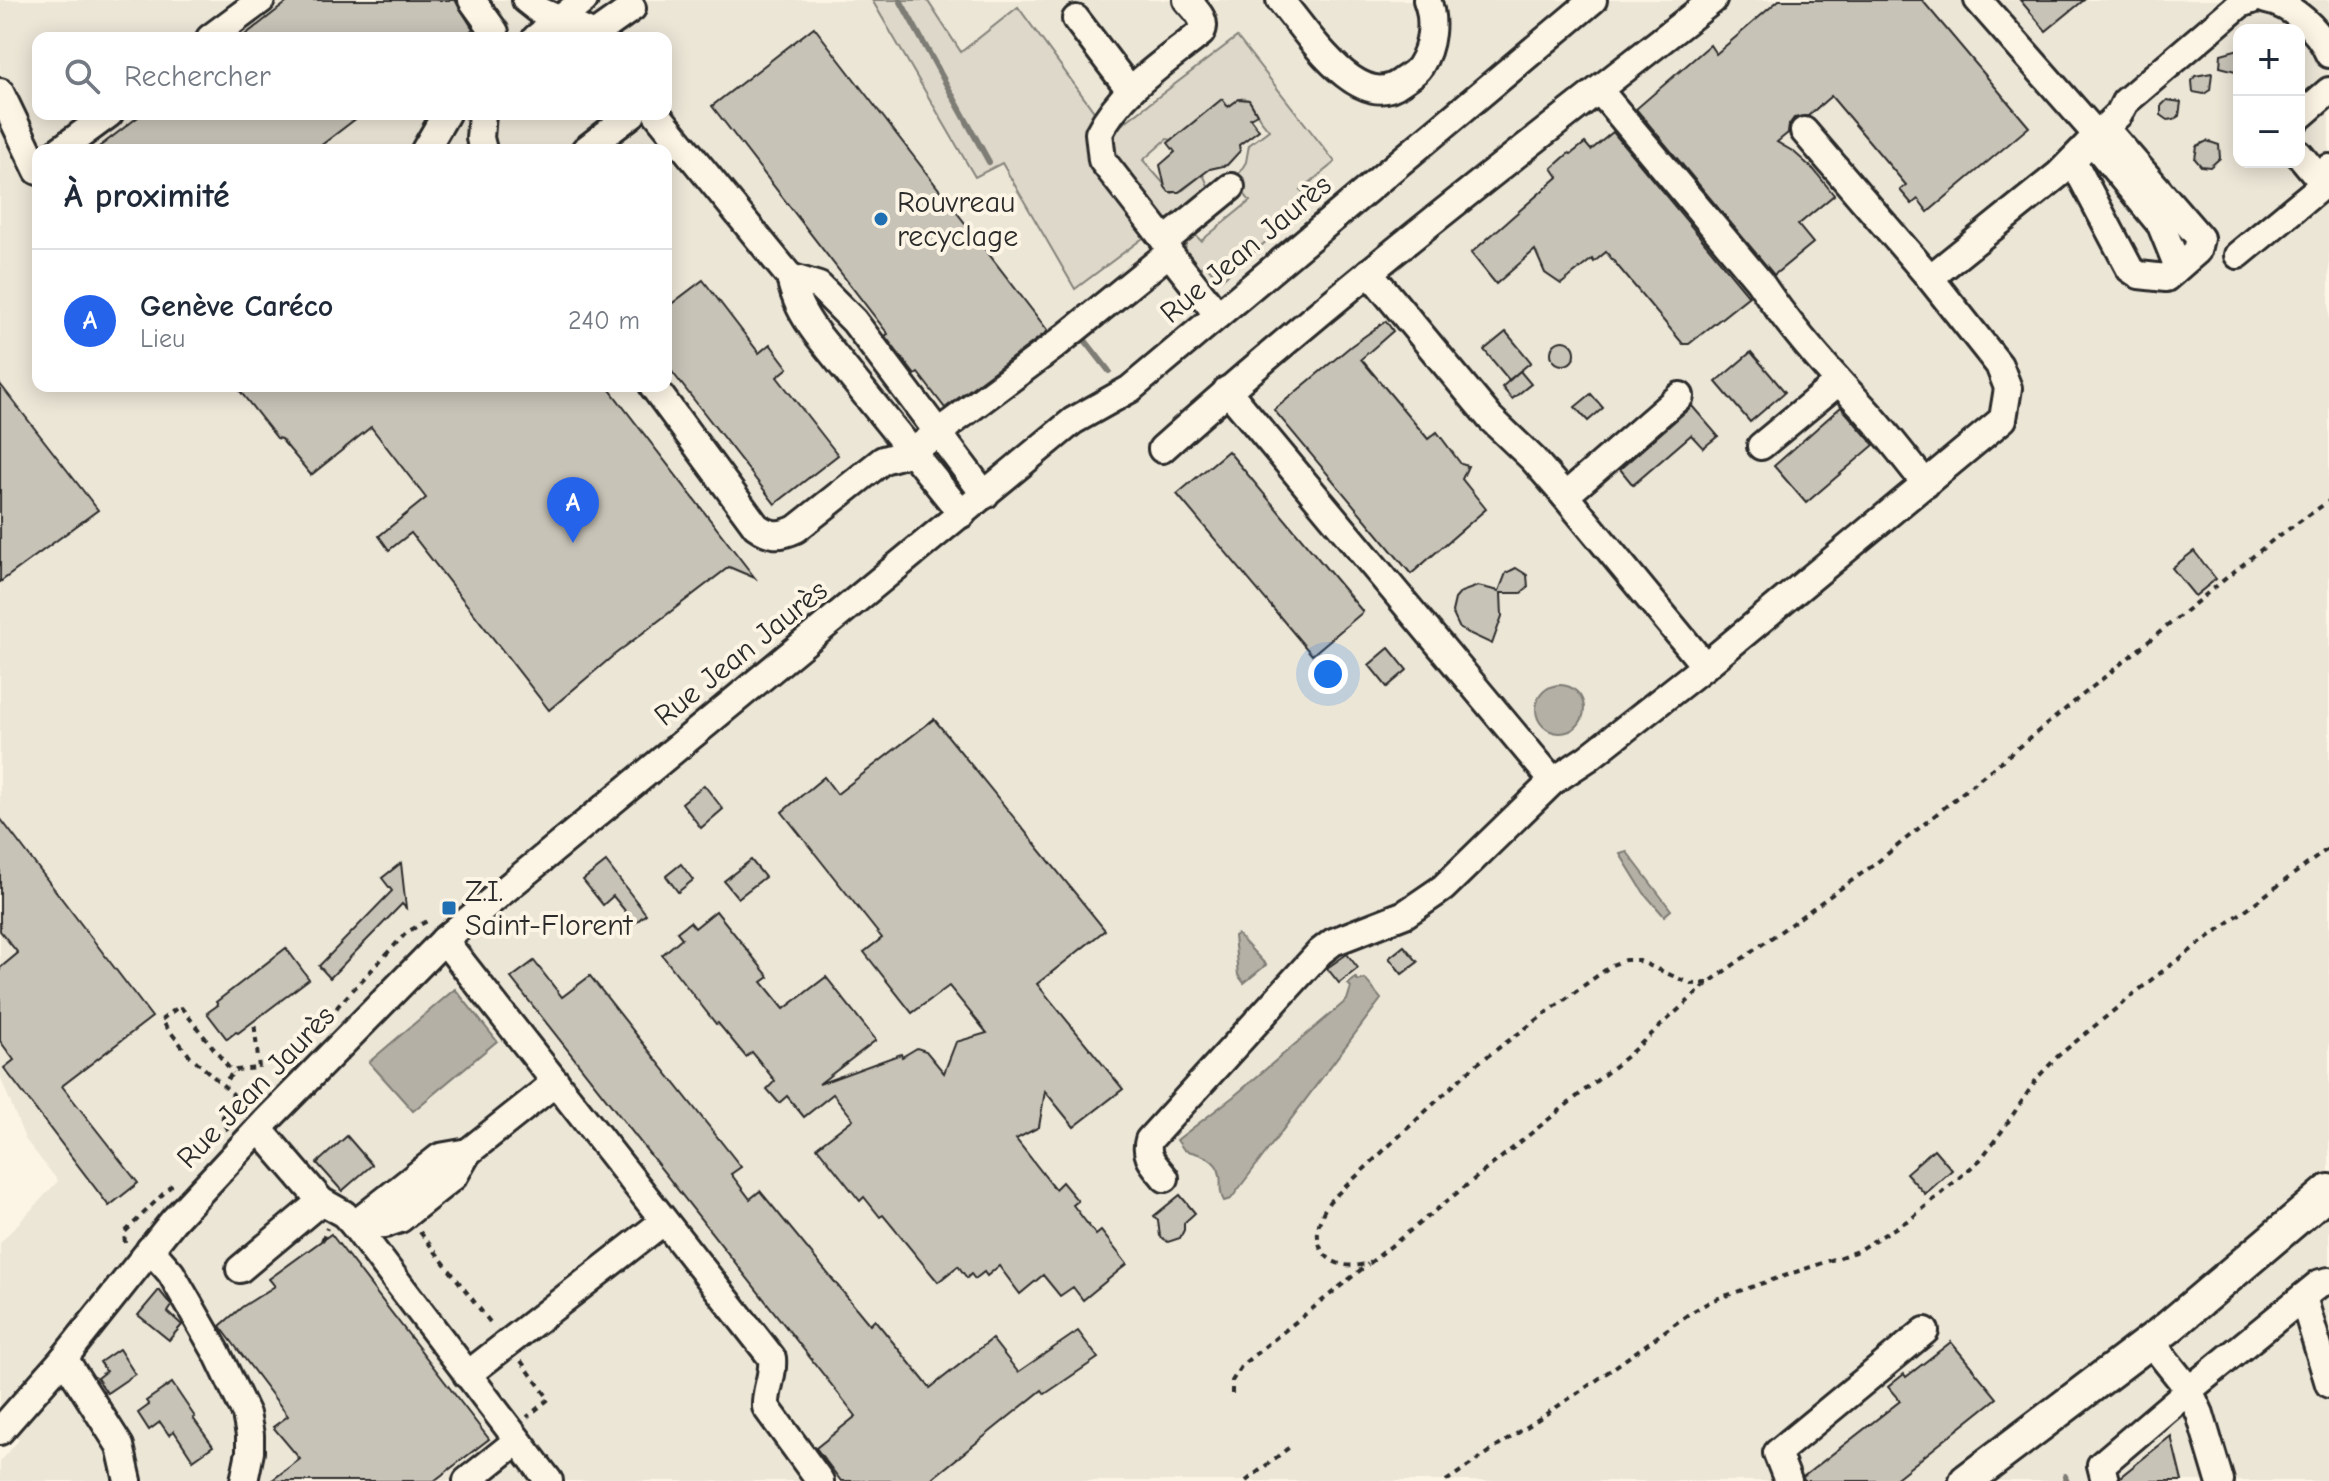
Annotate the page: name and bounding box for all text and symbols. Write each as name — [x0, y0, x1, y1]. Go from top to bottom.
map controls — [2233, 24, 2305, 168]
button: + — [2233, 24, 2305, 96]
search box — [32, 32, 672, 120]
icon: search — [60, 54, 104, 98]
text: Rechercher — [124, 59, 271, 94]
button: − — [2233, 96, 2305, 168]
street label: Rue Jean Jaurès — [1153, 167, 1339, 331]
text: À proximité — [64, 176, 230, 216]
place label: Rouvreau recyclage — [897, 185, 1018, 254]
marker: Rouvreau recyclage — [872, 210, 890, 228]
text: Genève Caréco — [140, 289, 333, 324]
text: A — [83, 306, 97, 336]
text: 240 m — [568, 306, 640, 336]
text: Lieu — [140, 324, 185, 354]
pin: A — [547, 477, 599, 543]
street label: Rue Jean Jaurès — [648, 573, 834, 733]
your location — [1308, 654, 1348, 694]
place label: Z.I. Saint-Florent — [465, 874, 634, 943]
marker: Z.I. Saint-Florent — [440, 899, 458, 917]
street label: Rue Jean Jaurès — [170, 999, 342, 1175]

